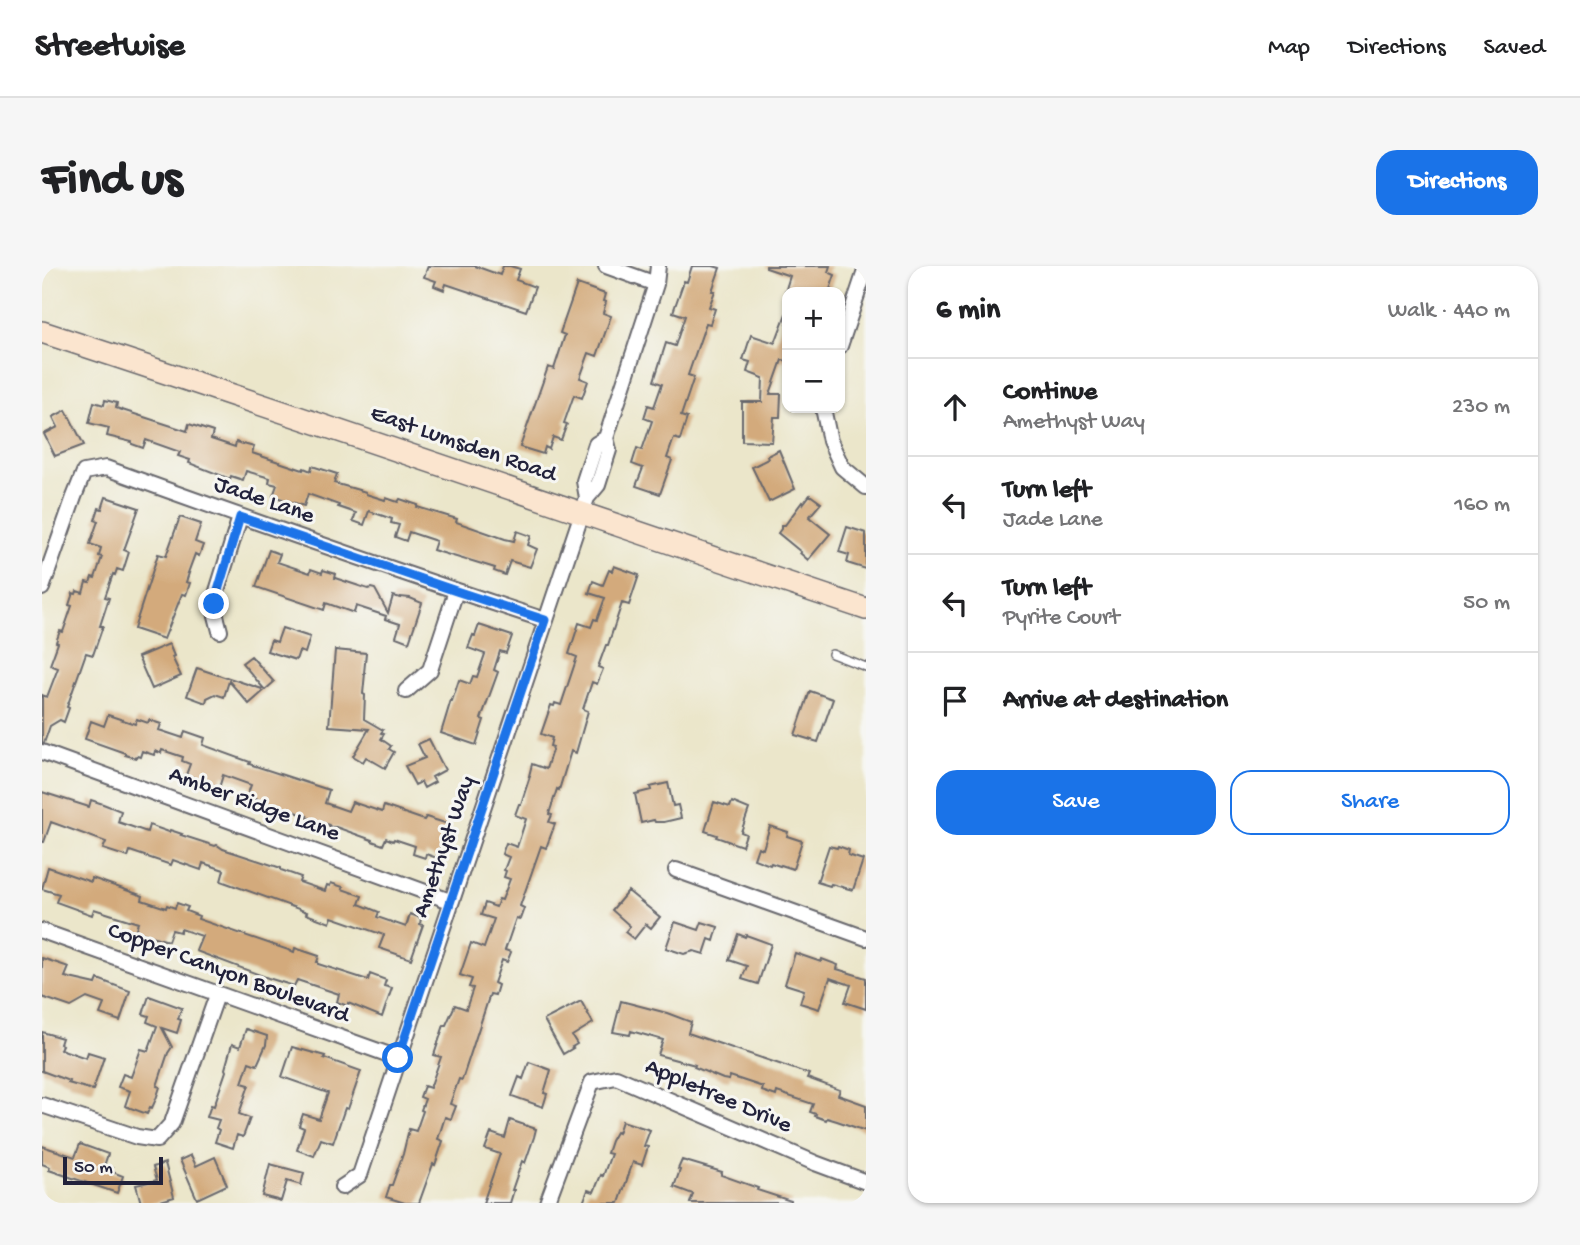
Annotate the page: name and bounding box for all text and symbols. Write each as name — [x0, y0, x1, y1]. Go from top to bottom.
text: Streetwise — [35, 29, 185, 67]
text: Map — [1268, 34, 1310, 63]
text: Directions — [1348, 34, 1446, 63]
text: Saved — [1484, 34, 1545, 63]
button: Directions — [1376, 150, 1538, 215]
text: Find us — [42, 153, 182, 211]
map controls — [782, 287, 845, 413]
button: + — [782, 287, 845, 350]
text: 6 min — [936, 294, 1000, 329]
text: Walk · 440 m — [1388, 298, 1510, 325]
button: − — [782, 350, 845, 413]
text: Continue — [1003, 378, 1097, 409]
icon: ahead — [936, 388, 974, 426]
text: 230 m — [1452, 394, 1510, 421]
street label: East Lumsden Road — [366, 400, 561, 491]
text: Amethyst Way — [1003, 409, 1145, 436]
street label: Jade Lane — [210, 470, 319, 532]
text: Turn left — [1003, 476, 1091, 507]
icon: left — [936, 486, 974, 524]
text: 160 m — [1454, 492, 1510, 519]
text: Jade Lane — [1003, 507, 1103, 534]
text: Turn left — [1003, 574, 1091, 605]
icon: left — [936, 584, 974, 622]
route end — [198, 588, 229, 619]
text: 50 m — [1463, 590, 1510, 617]
text: Pyrite Court — [1003, 605, 1120, 632]
icon: arrive — [936, 682, 974, 720]
text: Arrive at destination — [1003, 686, 1228, 717]
street label: Amber Ridge Lane — [165, 761, 344, 850]
button: Save — [936, 770, 1216, 835]
button: Share — [1230, 770, 1510, 835]
street label: Amethyst Way — [407, 772, 483, 922]
street label: Copper Canyon Boulevard — [103, 917, 355, 1032]
route start — [382, 1042, 413, 1073]
street label: Appletree Drive — [640, 1053, 796, 1141]
scale bar — [63, 1154, 163, 1186]
text: 50 m — [74, 1157, 113, 1180]

